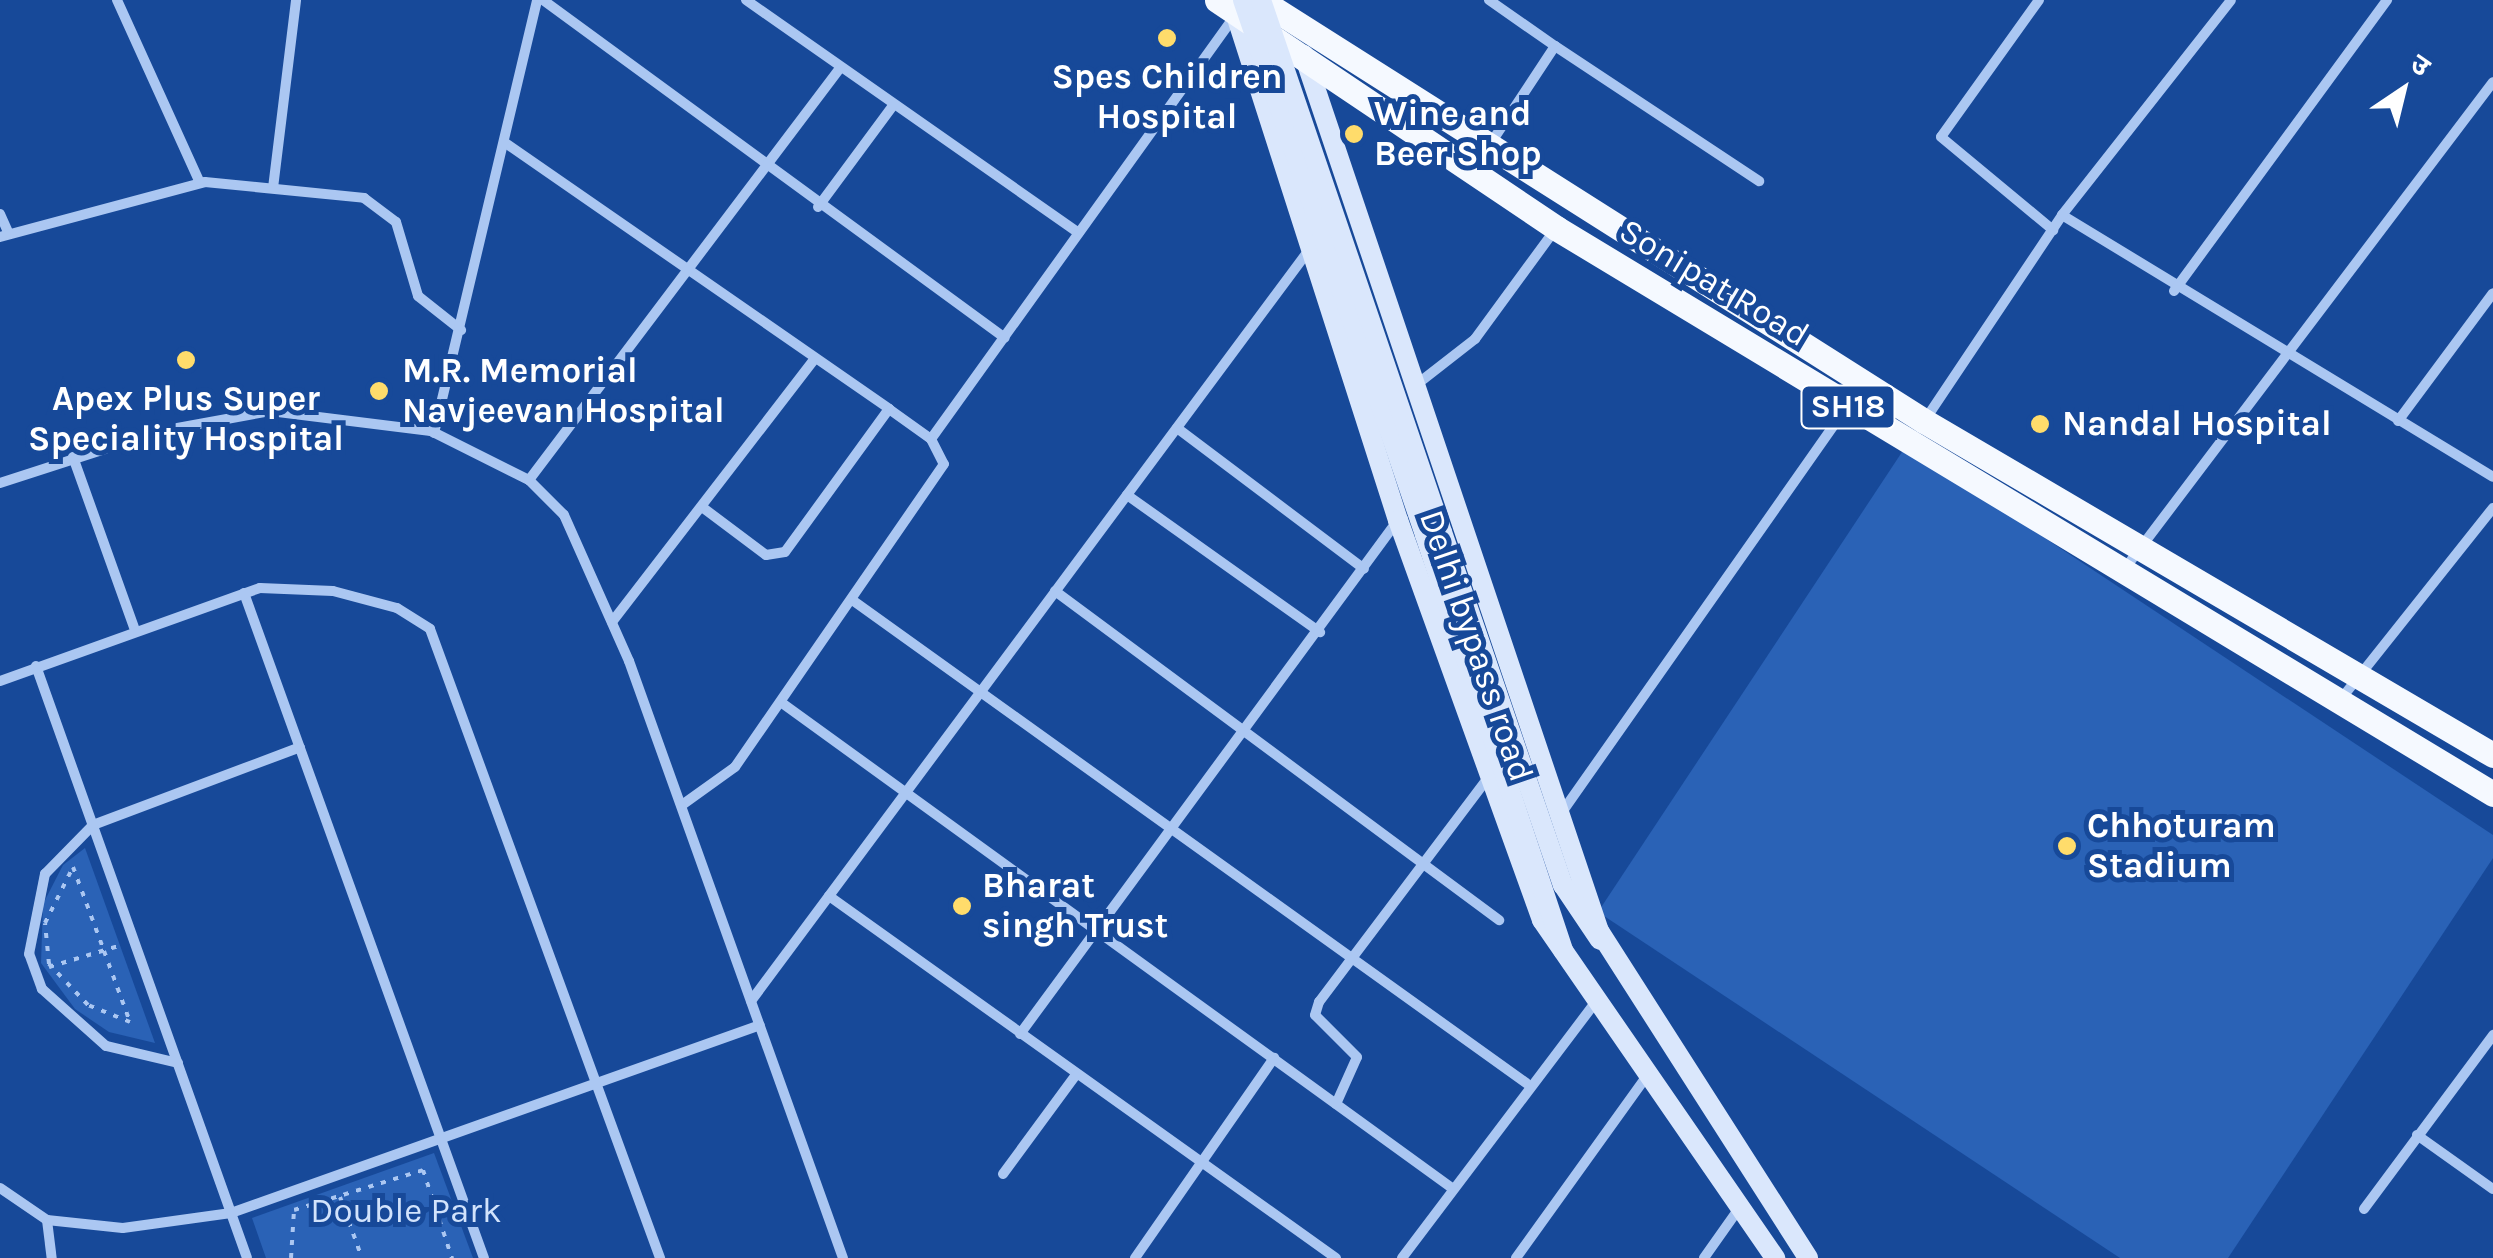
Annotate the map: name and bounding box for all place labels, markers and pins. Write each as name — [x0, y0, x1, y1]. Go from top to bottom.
marker: Spes Children Hospital — [1154, 25, 1180, 51]
place label: Spes Children Hospital — [1051, 56, 1283, 138]
place label: Wine and Beer Shop — [1374, 93, 1542, 175]
marker: Wine and Beer Shop — [1343, 123, 1365, 145]
marker: Apex Plus Super Speciality Hospital — [173, 347, 199, 373]
place label: M.R. Memorial Navjeevan Hospital — [402, 350, 725, 432]
place label: Apex Plus Super Speciality Hospital — [28, 378, 344, 460]
marker: M.R. Memorial Navjeevan Hospital — [366, 378, 392, 404]
place label: Nandal Hospital — [2062, 403, 2332, 445]
marker: Nandal Hospital — [2027, 411, 2053, 437]
place label: Chhoturam Stadium — [2087, 805, 2276, 887]
marker: Chhoturam Stadium — [2056, 835, 2078, 857]
place label: Bharat singh Trust — [982, 865, 1168, 947]
marker: Bharat singh Trust — [951, 895, 973, 917]

